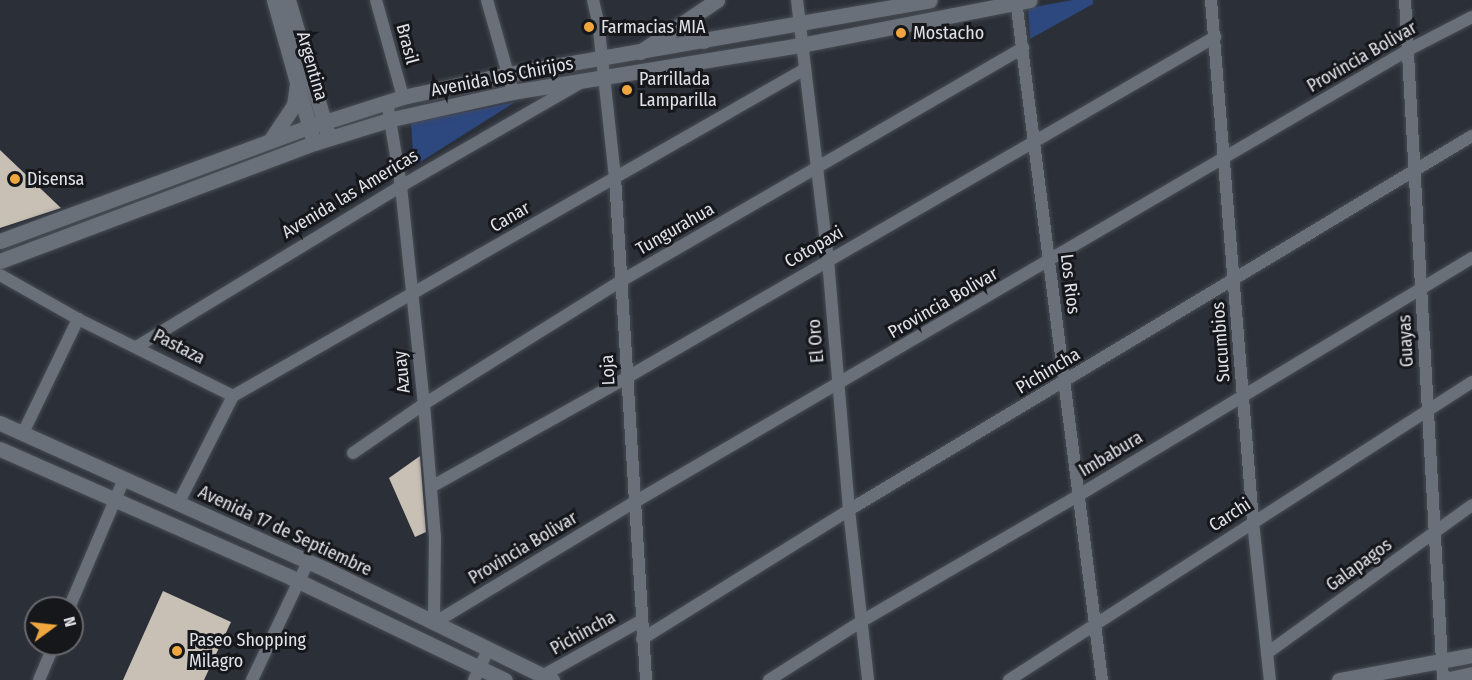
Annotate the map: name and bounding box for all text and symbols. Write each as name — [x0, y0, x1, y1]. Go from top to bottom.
place label: Farmacias MIA — [601, 16, 705, 38]
street label: Provincia Bolivar — [1303, 17, 1421, 97]
marker: Farmacias MIA — [582, 20, 596, 34]
street label: Brasil — [391, 21, 423, 67]
place label: Mostacho — [913, 22, 984, 44]
marker: Mostacho — [894, 26, 908, 40]
street label: Argentina — [292, 29, 332, 103]
street label: Avenida los Chirijos — [429, 53, 575, 101]
place label: Parrillada Lamparilla — [639, 69, 717, 112]
marker: Parrillada Lamparilla — [620, 83, 634, 97]
street label: Avenida las Americas — [278, 145, 422, 243]
place label: Disensa — [27, 168, 84, 190]
marker: Disensa — [8, 172, 22, 186]
street label: Canar — [486, 197, 534, 237]
street label: Tungurahua — [632, 198, 718, 260]
street label: Cotopaxi — [781, 222, 847, 272]
street label: Los Rios — [1056, 253, 1084, 315]
street label: Provincia Bolivar — [884, 263, 1002, 343]
street label: Sucumbios — [1207, 301, 1235, 383]
street label: Guayas — [1394, 314, 1418, 368]
street label: El Oro — [803, 318, 829, 364]
street label: Pastaza — [150, 325, 208, 369]
street label: Pichincha — [1012, 343, 1084, 399]
street label: Azuay — [389, 350, 415, 394]
street label: Loja — [596, 354, 620, 386]
street label: Imbabura — [1075, 427, 1147, 481]
street label: Avenida 17 de Septiembre — [195, 481, 375, 581]
street label: Carchi — [1205, 494, 1255, 536]
street label: Provincia Bolivar — [465, 507, 581, 589]
street label: Galapagos — [1322, 534, 1396, 596]
north arrow — [24, 596, 84, 656]
street label: Pichincha — [547, 606, 619, 660]
text: N — [60, 615, 80, 629]
place label: Paseo Shopping Milagro — [189, 630, 306, 672]
marker: Paseo Shopping Milagro — [170, 644, 184, 658]

